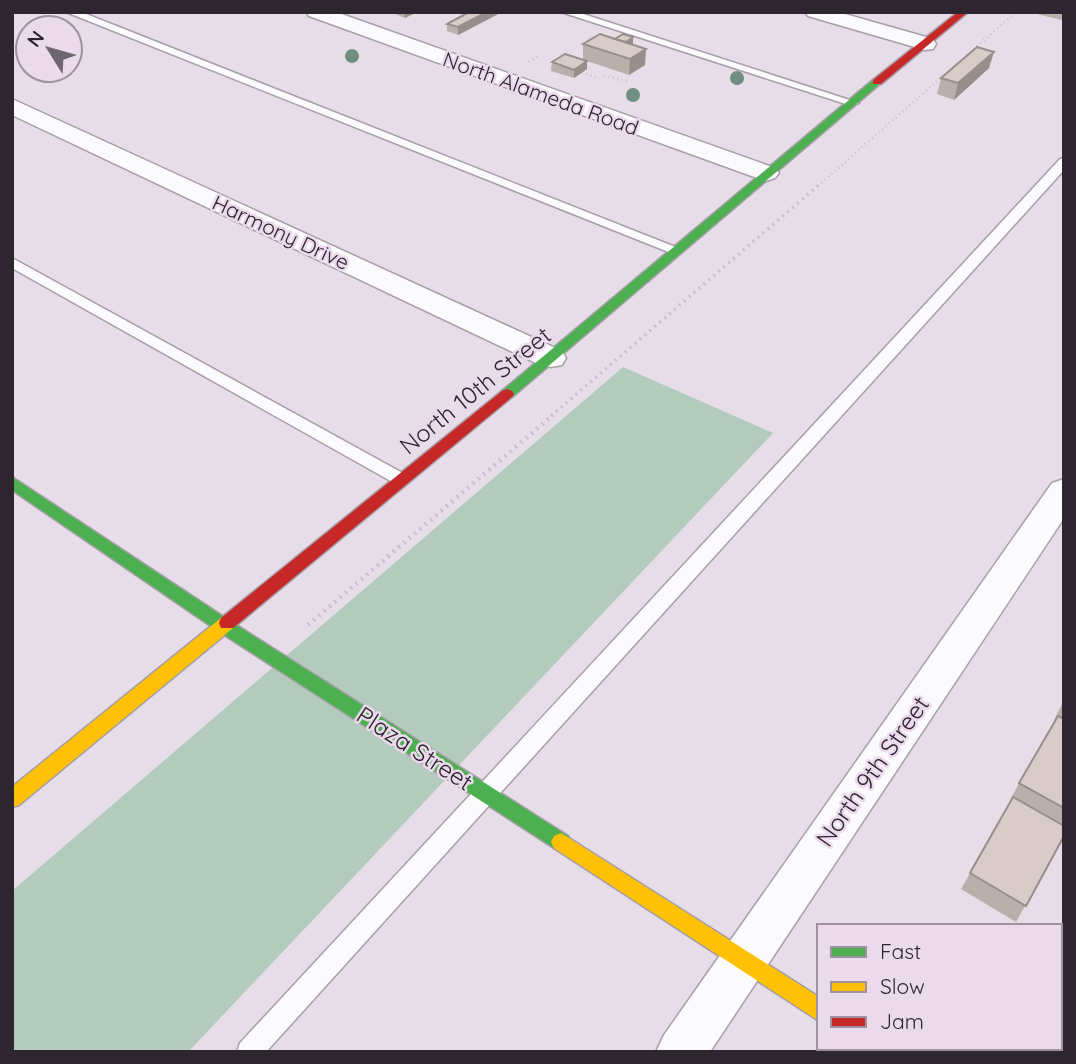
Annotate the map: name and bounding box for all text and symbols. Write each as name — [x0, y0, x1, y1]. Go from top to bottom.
north arrow — [14, 14, 84, 84]
text: N — [22, 26, 49, 52]
street label: North Alameda Road — [440, 46, 642, 140]
street label: Harmony Drive — [208, 189, 354, 275]
street label: North 10th Street — [393, 320, 557, 460]
street label: North 9th Street — [809, 690, 935, 852]
street label: Plaza Street — [351, 699, 479, 797]
legend — [817, 924, 1062, 1050]
text: Fast — [880, 938, 921, 964]
text: Slow — [880, 973, 925, 999]
text: Jam — [880, 1008, 924, 1034]

